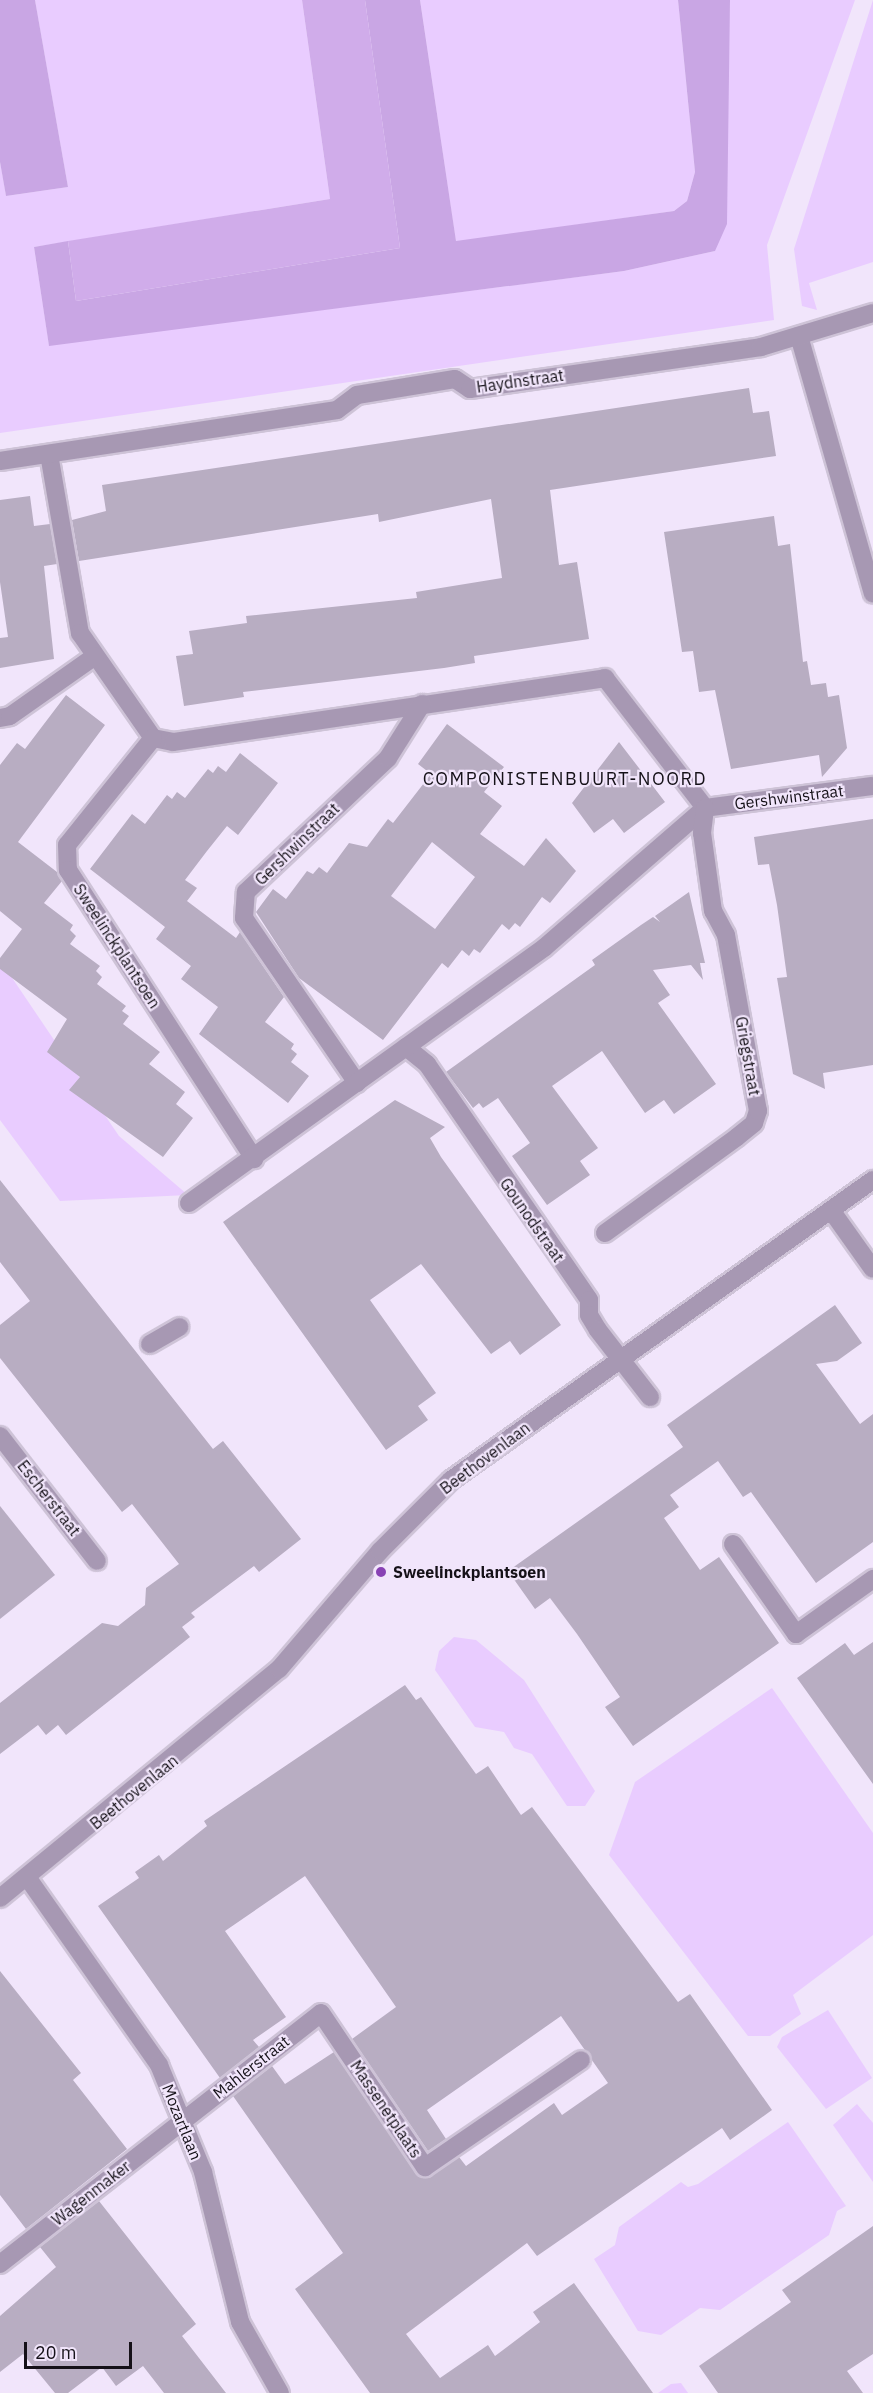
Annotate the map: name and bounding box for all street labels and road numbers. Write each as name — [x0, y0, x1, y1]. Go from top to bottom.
street label: Haydnstraat — [475, 365, 565, 397]
street label: Gershwinstraat — [733, 781, 845, 813]
street label: Gershwinstraat — [251, 799, 343, 889]
street label: Sweelinckplantsoen — [70, 880, 164, 1012]
street label: Griegstraat — [732, 1015, 764, 1097]
street label: Gounodstraat — [496, 1174, 568, 1266]
street label: Beethovenlaan — [436, 1418, 534, 1498]
street label: Escherstraat — [14, 1456, 84, 1540]
street label: Beethovenlaan — [86, 1751, 182, 1833]
street label: Mahlerstraat — [209, 2031, 293, 2103]
street label: Massenetplaats — [346, 2057, 426, 2161]
street label: Mozartlaan — [158, 2081, 206, 2163]
street label: Wagenmaker — [48, 2156, 134, 2230]

